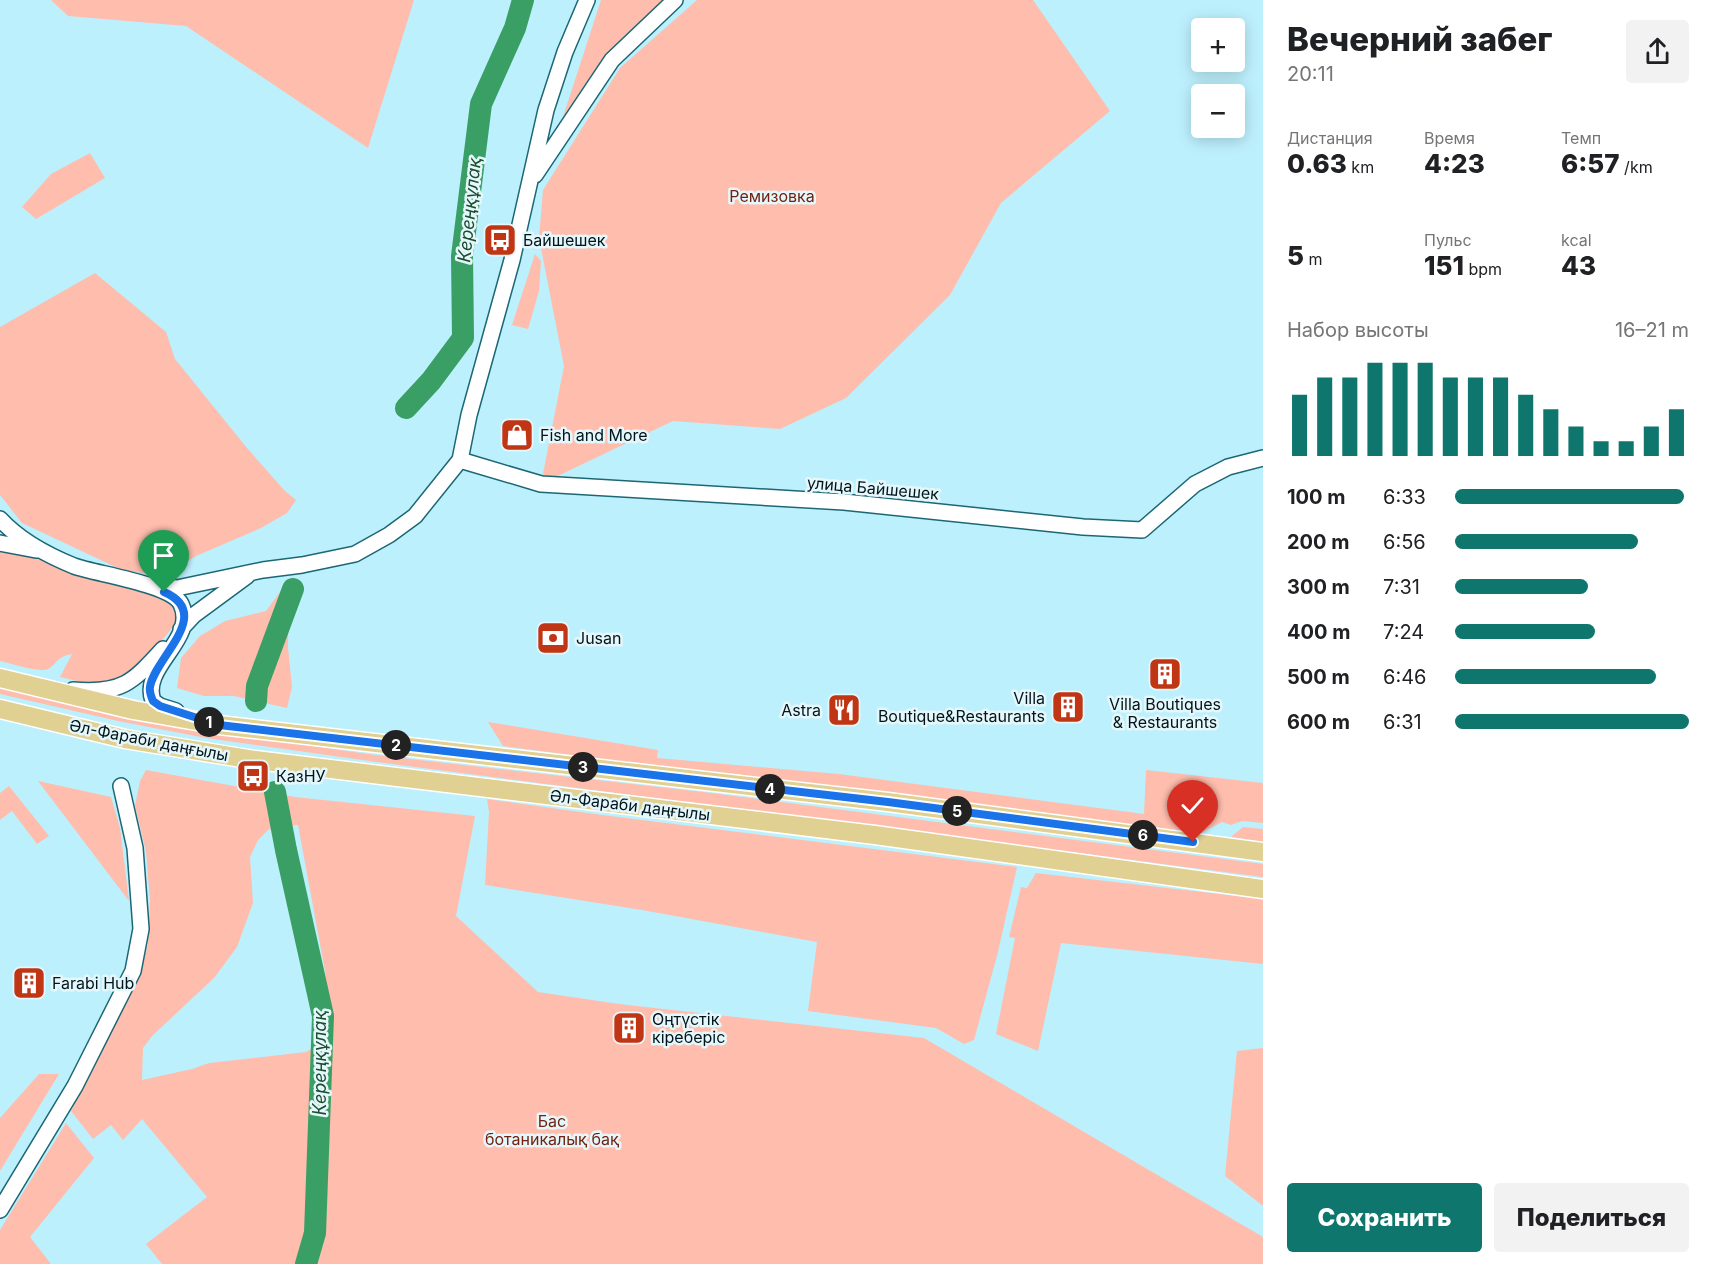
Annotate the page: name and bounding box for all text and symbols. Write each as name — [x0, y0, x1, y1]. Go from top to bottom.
map controls — [1191, 18, 1245, 138]
button: + — [1191, 18, 1245, 72]
text: Вечерний забег — [1287, 19, 1552, 59]
button: share — [1626, 20, 1689, 83]
text: 20:11 — [1287, 62, 1334, 86]
button: − — [1191, 84, 1245, 138]
text: Дистанция — [1287, 128, 1373, 148]
text: Время — [1424, 128, 1475, 148]
text: Темп — [1561, 128, 1601, 148]
text: 0.63 — [1287, 148, 1347, 179]
text: 4:23 — [1424, 148, 1485, 179]
text: 6:57 — [1561, 148, 1620, 179]
water label: Кереңқұлақ — [453, 156, 485, 263]
text: km — [1347, 157, 1374, 177]
text: /km — [1620, 157, 1653, 177]
park label: Ремизовка — [729, 186, 815, 206]
bus stop icon: Байшешек — [482, 222, 518, 258]
place label: Байшешек — [523, 230, 606, 250]
text: Пульс — [1424, 230, 1472, 250]
text: kcal — [1561, 230, 1592, 250]
text: 5 — [1287, 240, 1304, 271]
text: m — [1304, 249, 1322, 269]
text: 151 — [1424, 250, 1464, 281]
text: 43 — [1561, 250, 1596, 281]
text: bpm — [1464, 259, 1502, 279]
text: Набор высоты — [1287, 318, 1429, 342]
text: 16–21 m — [1615, 318, 1689, 342]
shop icon: Fish and More — [499, 417, 535, 453]
place label: Fish and More — [540, 425, 648, 445]
street label: улица Байшешек — [806, 472, 940, 504]
text: 100 m — [1287, 485, 1346, 509]
text: 6:33 — [1383, 485, 1426, 509]
pin — [138, 530, 189, 592]
text: 200 m — [1287, 530, 1350, 554]
text: 6:56 — [1383, 530, 1426, 554]
icon: arrive — [147, 539, 180, 572]
text: 300 m — [1287, 575, 1350, 599]
text: 7:31 — [1383, 575, 1420, 599]
bank icon: Jusan — [535, 620, 571, 656]
text: 400 m — [1287, 620, 1351, 644]
text: 7:24 — [1383, 620, 1424, 644]
place label: Jusan — [576, 628, 621, 648]
building icon: Villa Boutiques & Restaurants — [1147, 656, 1183, 692]
text: 500 m — [1287, 665, 1350, 689]
text: 6:46 — [1383, 665, 1427, 689]
place label: Villa Boutique&Restaurants — [878, 688, 1045, 726]
building icon: Villa Boutique&Restaurants — [1050, 689, 1086, 725]
restaurant icon: Astra — [826, 692, 862, 728]
place label: Villa Boutiques & Restaurants — [1109, 694, 1221, 732]
place label: Astra — [781, 700, 821, 720]
pin: 1 — [194, 707, 224, 737]
text: 600 m — [1287, 710, 1350, 734]
text: 6:31 — [1383, 710, 1422, 734]
text: 1 — [206, 712, 212, 732]
street label: Әл-Фараби даңғылы — [68, 715, 230, 765]
pin: 2 — [381, 730, 411, 760]
text: 2 — [391, 735, 401, 755]
pin: 3 — [568, 752, 598, 782]
text: 3 — [578, 757, 588, 777]
bus stop icon: КазНУ — [235, 758, 271, 794]
place label: КазНУ — [276, 766, 326, 786]
pin: 4 — [755, 774, 785, 804]
text: 4 — [765, 779, 775, 799]
pin — [1167, 780, 1218, 842]
street label: Әл-Фараби даңғылы — [549, 785, 711, 825]
icon: check — [1176, 789, 1209, 822]
pin: 5 — [942, 796, 972, 826]
text: 5 — [952, 801, 962, 821]
pin: 6 — [1128, 820, 1158, 850]
text: 6 — [1138, 825, 1148, 845]
building icon: Farabi Hub — [11, 965, 47, 1001]
place label: Farabi Hub — [52, 973, 134, 993]
place label: Оңтүстік кіреберіс — [652, 1009, 725, 1047]
water label: Кереңқұлақ — [309, 1010, 330, 1116]
building icon: Оңтүстік кіреберіс — [611, 1010, 647, 1046]
park label: Бас ботаникалық бақ — [485, 1111, 619, 1149]
button: Сохранить — [1287, 1183, 1482, 1252]
button: Поделиться — [1494, 1183, 1689, 1252]

